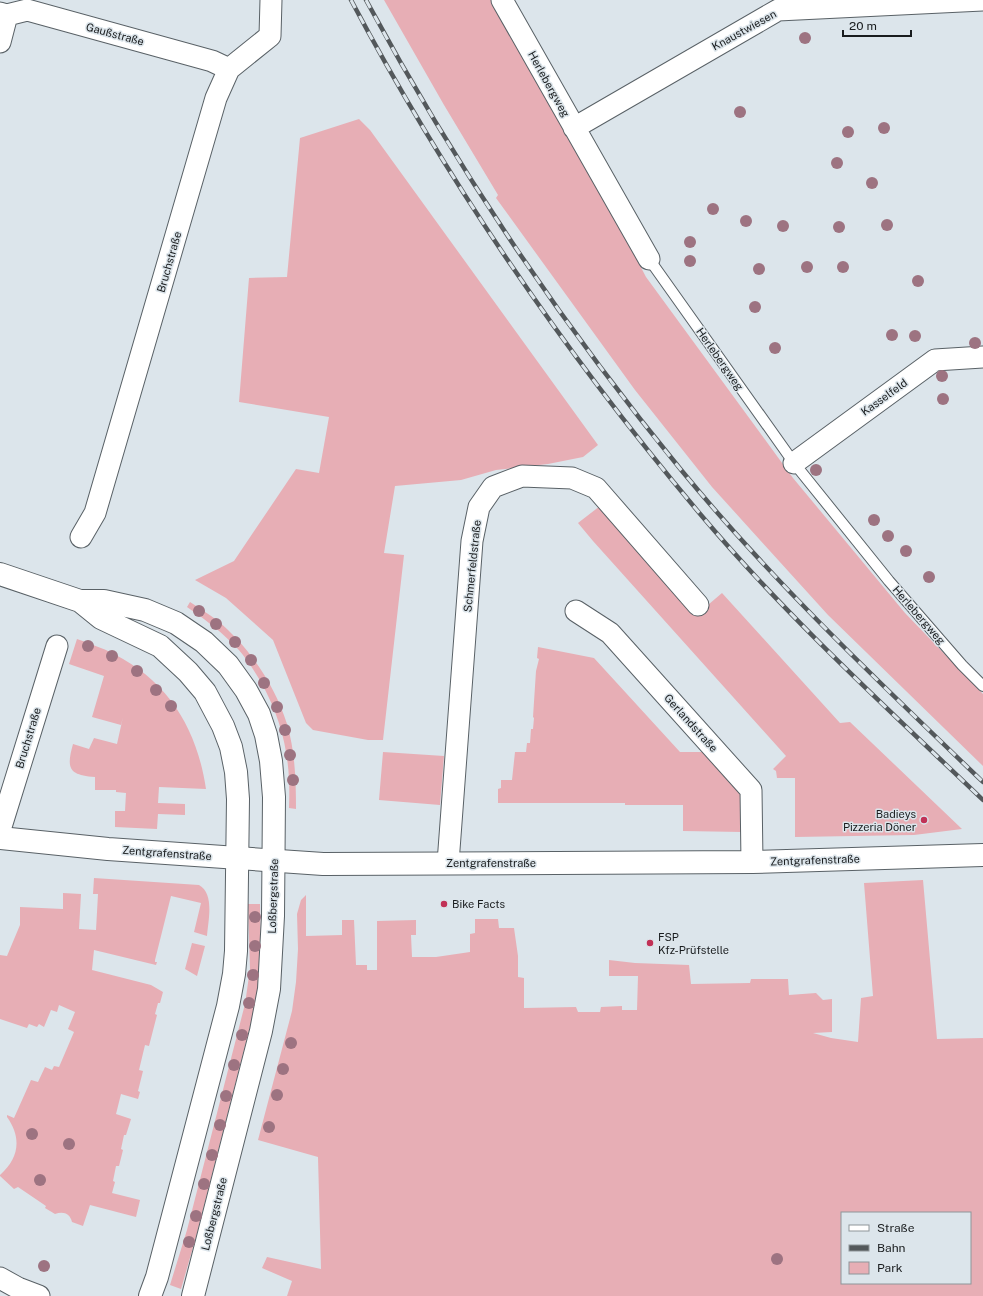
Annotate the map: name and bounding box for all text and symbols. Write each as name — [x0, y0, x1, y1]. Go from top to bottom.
street label: Knaustwiesen — [710, 7, 778, 53]
scale bar — [843, 12, 911, 38]
text: 20 m — [849, 19, 877, 33]
street label: Gaußstraße — [85, 20, 145, 48]
street label: Herlebergweg — [526, 49, 572, 119]
street label: Bruchstraße — [155, 230, 183, 294]
street label: Herlebergweg — [694, 325, 746, 393]
street label: Kasselfeld — [859, 376, 909, 418]
street label: Schmerfeldstraße — [461, 519, 483, 613]
street label: Herlebergweg — [890, 583, 948, 647]
street label: Gerlandstraße — [662, 692, 720, 754]
street label: Bruchstraße — [13, 706, 43, 770]
place label: Badieys Pizzeria Döner — [843, 808, 916, 833]
marker: Badieys Pizzeria Döner — [919, 815, 929, 825]
street label: Zentgrafenstraße — [122, 844, 212, 862]
street label: Zentgrafenstraße — [770, 852, 860, 868]
street label: Zentgrafenstraße — [446, 857, 536, 869]
street label: Loßbergstraße — [266, 858, 280, 934]
place label: Bike Facts — [452, 898, 505, 910]
marker: Bike Facts — [439, 899, 449, 909]
place label: FSP Kfz-Prüfstelle — [658, 931, 729, 956]
marker: FSP Kfz-Prüfstelle — [645, 938, 655, 948]
street label: Loßbergstraße — [199, 1176, 229, 1252]
legend — [841, 1212, 971, 1284]
text: Straße — [877, 1221, 915, 1235]
text: Bahn — [877, 1241, 906, 1255]
text: Park — [877, 1261, 903, 1275]

